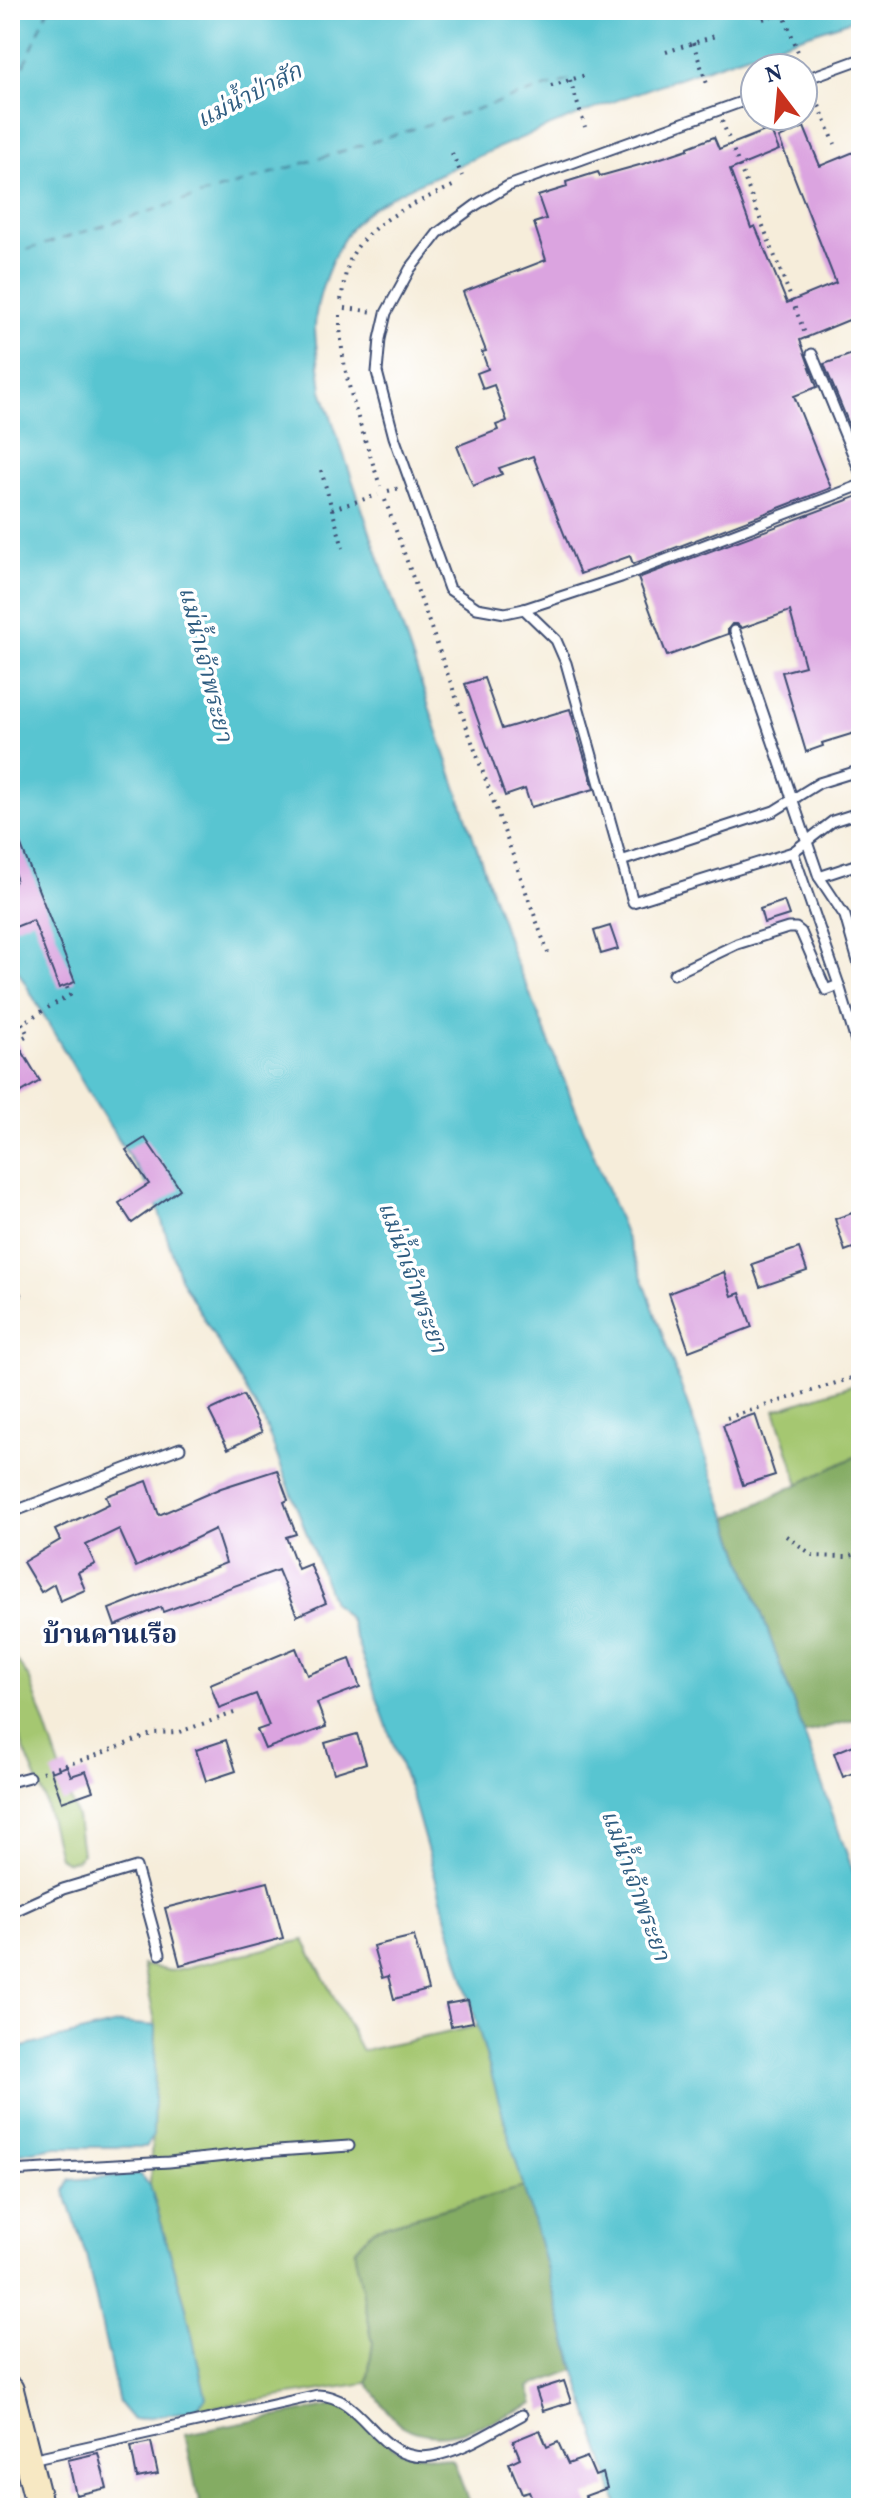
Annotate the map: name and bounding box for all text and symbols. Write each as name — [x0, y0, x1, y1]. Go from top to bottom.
water label: แม่น้ำป่าสัก — [190, 52, 310, 138]
north arrow — [739, 52, 819, 132]
text: N — [762, 58, 786, 92]
water label: แม่น้ำเจ้าพระยา — [168, 583, 243, 747]
water label: แม่น้ำเจ้าพระยา — [368, 1196, 457, 1359]
district label: บ้านคานเรือ — [43, 1618, 177, 1654]
water label: แม่น้ำเจ้าพระยา — [591, 1804, 680, 1967]

